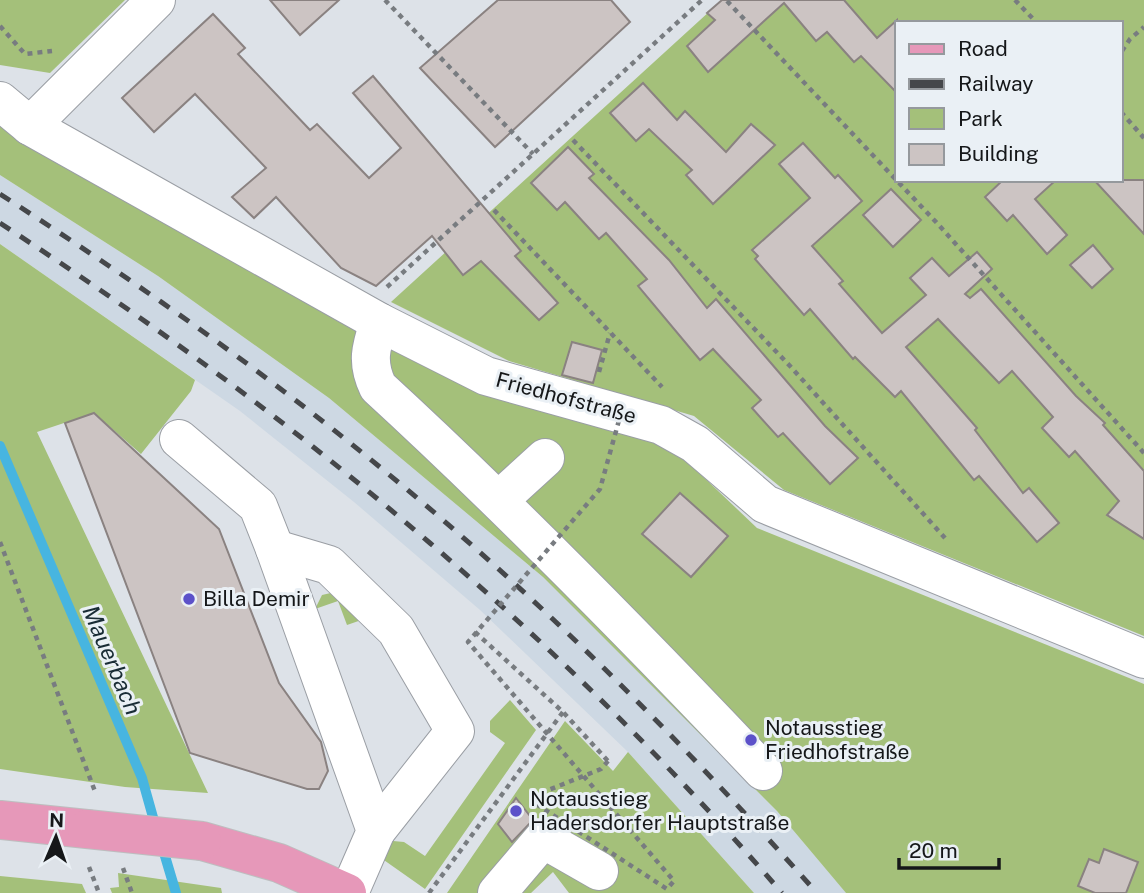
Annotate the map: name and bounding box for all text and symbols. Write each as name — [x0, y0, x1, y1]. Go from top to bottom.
legend — [895, 21, 1123, 182]
text: Road — [958, 36, 1008, 61]
text: Railway — [958, 71, 1034, 96]
text: Park — [958, 106, 1003, 131]
text: Building — [958, 141, 1039, 166]
street label: Friedhofstraße — [493, 367, 639, 428]
place label: Billa Demir — [203, 586, 310, 611]
marker: Billa Demir — [181, 591, 197, 607]
water label: Mauerbach — [77, 601, 148, 719]
place label: Notausstieg Friedhofstraße — [765, 715, 909, 764]
marker: Notausstieg Friedhofstraße — [743, 732, 759, 748]
place label: Notausstieg Hadersdorfer Hauptstraße — [530, 786, 789, 835]
north arrow — [21, 802, 91, 872]
marker: Notausstieg Hadersdorfer Hauptstraße — [508, 803, 524, 819]
text: N — [49, 809, 64, 831]
scale bar — [899, 826, 999, 870]
text: 20 m — [909, 838, 958, 863]

